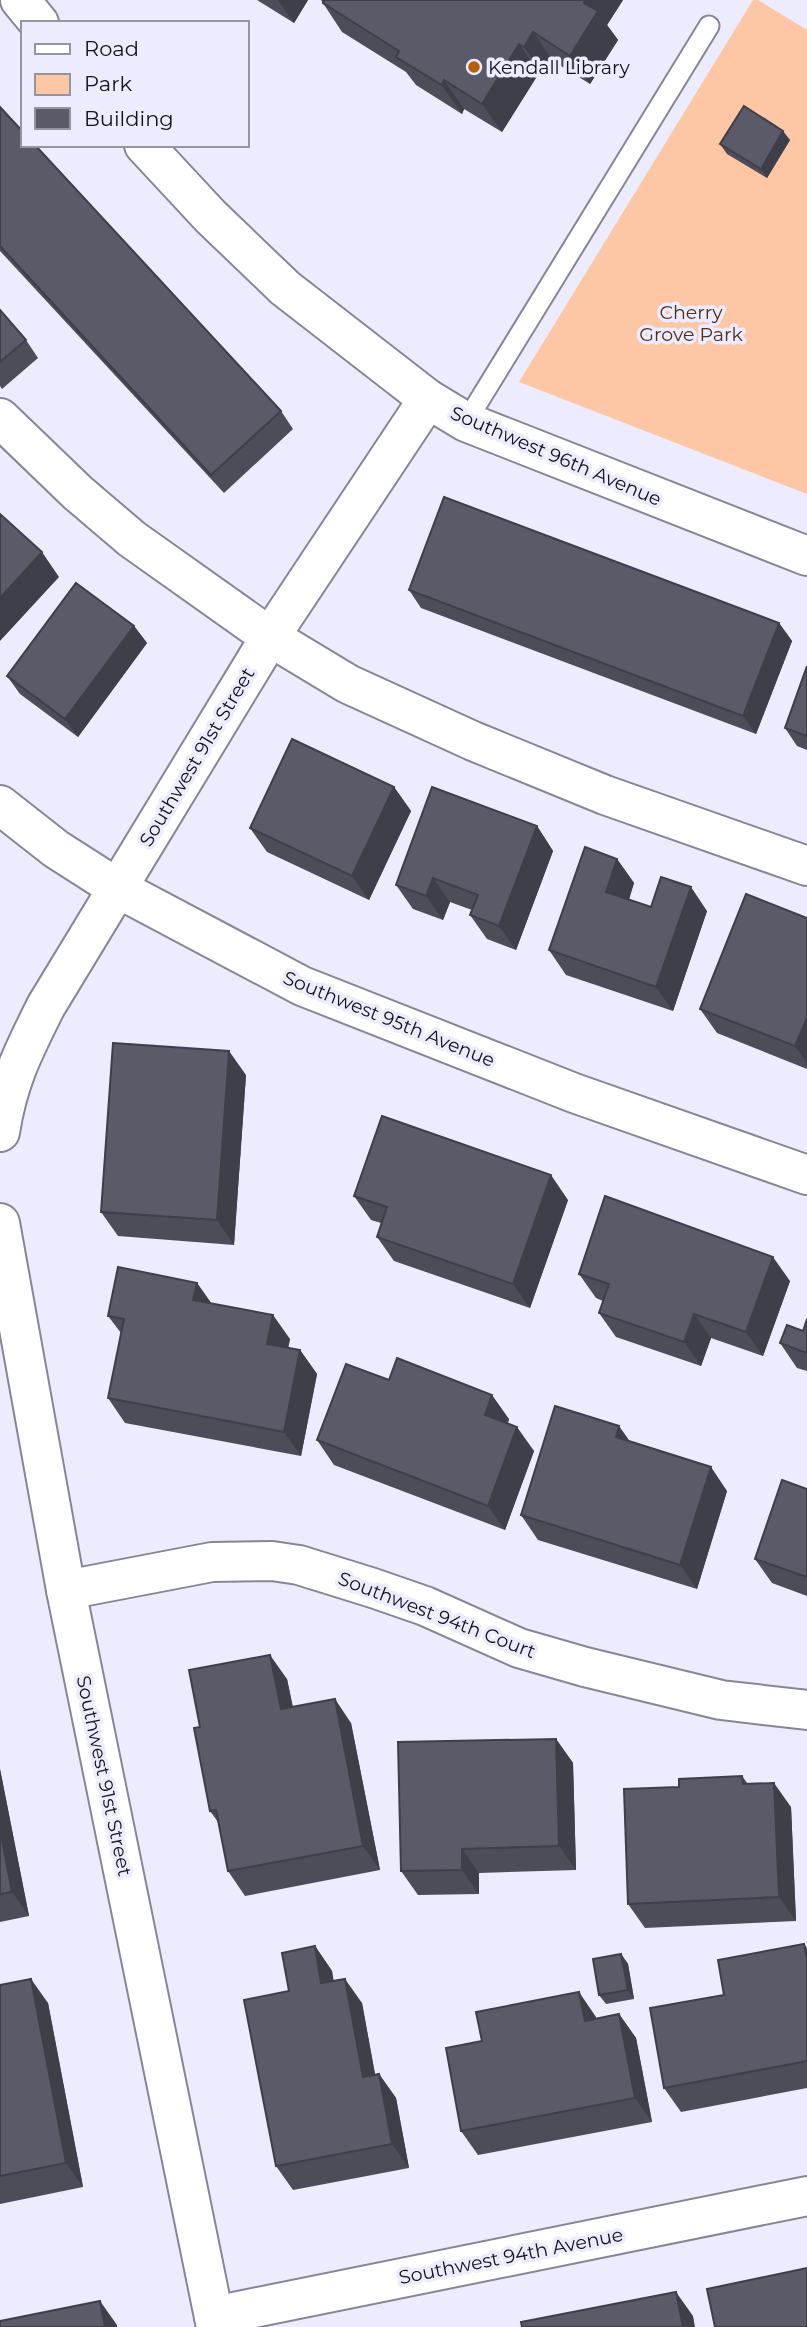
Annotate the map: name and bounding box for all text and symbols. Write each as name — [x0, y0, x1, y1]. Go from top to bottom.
legend — [21, 21, 248, 147]
text: Road — [84, 36, 139, 61]
place label: Kendall Library — [488, 56, 630, 79]
marker: Kendall Library — [466, 59, 482, 75]
text: Park — [84, 71, 132, 96]
text: Building — [84, 106, 174, 131]
park label: Cherry Grove Park — [639, 301, 743, 346]
street label: Southwest 96th Avenue — [447, 401, 665, 511]
street label: Southwest 91st Street — [134, 663, 260, 851]
street label: Southwest 95th Avenue — [280, 966, 498, 1072]
street label: Southwest 94th Court — [335, 1567, 539, 1663]
street label: Southwest 91st Street — [71, 1674, 137, 1879]
street label: Southwest 94th Avenue — [397, 2223, 625, 2289]

